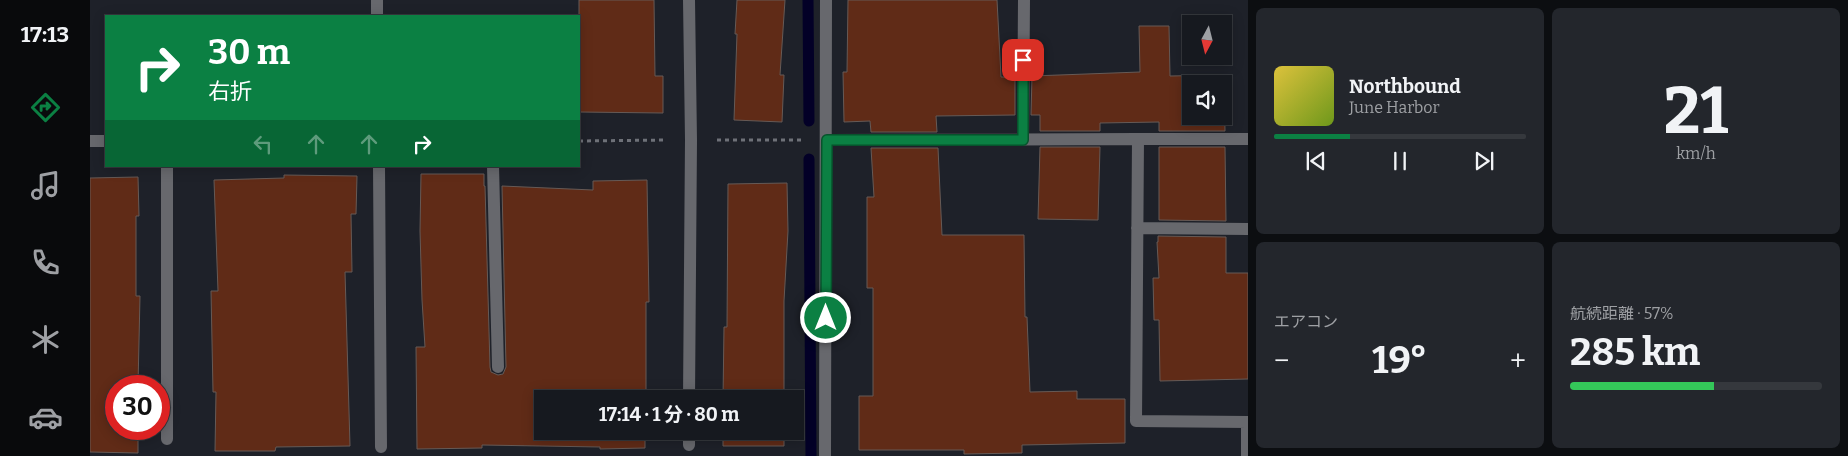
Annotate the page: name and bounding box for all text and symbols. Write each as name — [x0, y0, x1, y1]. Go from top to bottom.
north arrow — [1182, 15, 1232, 65]
map controls — [1182, 15, 1232, 125]
text: 17:13 — [21, 21, 69, 48]
text: 30 m — [208, 31, 290, 73]
icon: right — [125, 35, 190, 100]
pin — [1002, 39, 1044, 81]
icon: arrive — [1009, 46, 1037, 74]
text: 21 — [1664, 72, 1728, 150]
button: sound — [1182, 75, 1232, 125]
text: Northbound — [1349, 75, 1461, 98]
text: 右折 — [208, 78, 252, 105]
icon: directions — [28, 90, 63, 125]
text: June Harbor — [1349, 98, 1440, 117]
icon: left — [249, 130, 277, 158]
icon: ahead — [302, 130, 330, 158]
icon: ahead — [355, 130, 383, 158]
icon: right — [408, 130, 436, 158]
text: km/h — [1676, 144, 1716, 163]
icon: previous — [1302, 147, 1330, 175]
icon: pause — [1386, 147, 1414, 175]
icon: next — [1470, 147, 1498, 175]
icon: music — [28, 168, 63, 203]
icon: phone — [28, 245, 63, 280]
position arrow — [799, 291, 851, 343]
text: 航続距離 · 57% — [1570, 304, 1674, 323]
text: エアコン — [1274, 312, 1338, 331]
icon: climate — [28, 322, 63, 357]
text: 285 km — [1570, 329, 1700, 375]
text: 19° — [1372, 337, 1427, 383]
text: − — [1274, 344, 1289, 377]
text: + — [1510, 344, 1526, 377]
speed limit sign: 30 — [105, 375, 170, 440]
icon: car — [28, 400, 63, 435]
text: 17:14 · 1 分 · 80 m — [599, 403, 739, 426]

